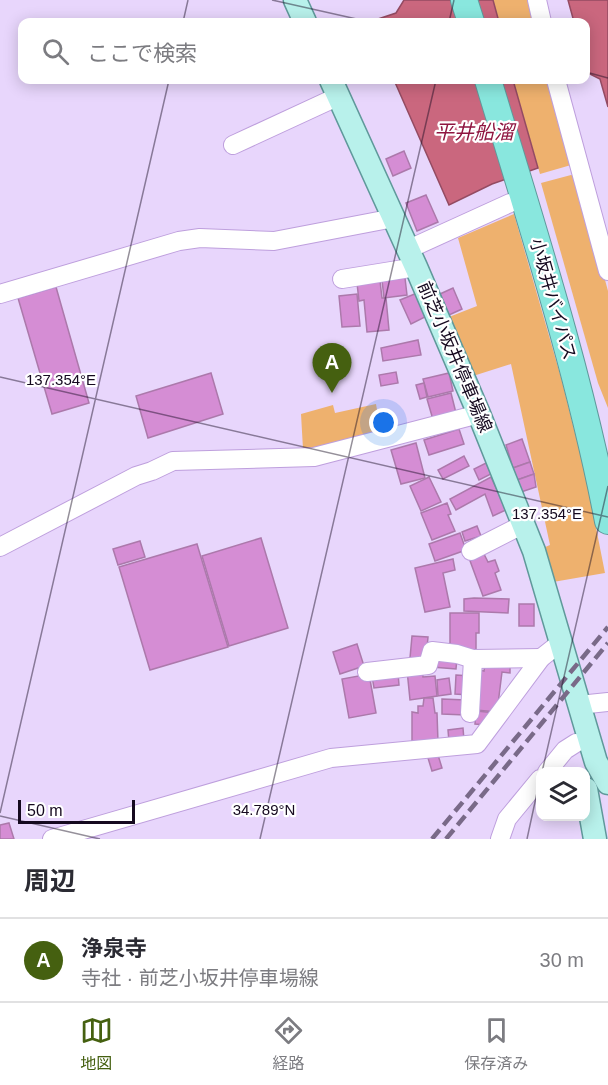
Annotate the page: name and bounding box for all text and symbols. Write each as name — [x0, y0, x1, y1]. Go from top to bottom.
search box — [18, 18, 590, 84]
icon: search — [39, 35, 72, 68]
text: ここで検索 — [87, 41, 197, 66]
water label: 平井船溜 — [434, 121, 517, 143]
street label: 小坂井バイパス — [526, 236, 580, 362]
street label: 前芝小坂井停車場線 — [414, 279, 496, 435]
pin: A — [312, 344, 352, 393]
text: 137.354°E — [26, 371, 96, 388]
your location — [369, 408, 398, 437]
text: 137.354°E — [512, 505, 582, 522]
map controls — [536, 767, 590, 821]
button: layers — [536, 767, 590, 821]
scale bar — [18, 797, 135, 824]
text: 34.789°N — [233, 801, 295, 818]
text: 50 m — [27, 802, 63, 819]
text: 周辺 — [24, 866, 76, 896]
text: 浄泉寺 — [81, 936, 147, 961]
text: A — [36, 949, 51, 971]
text: 30 m — [540, 949, 584, 971]
text: 寺社 · 前芝小坂井停車場線 — [81, 967, 319, 989]
tab: 地図 — [80, 1014, 113, 1074]
tab: 経路 — [272, 1014, 305, 1074]
tab: 保存済み — [464, 1014, 528, 1074]

